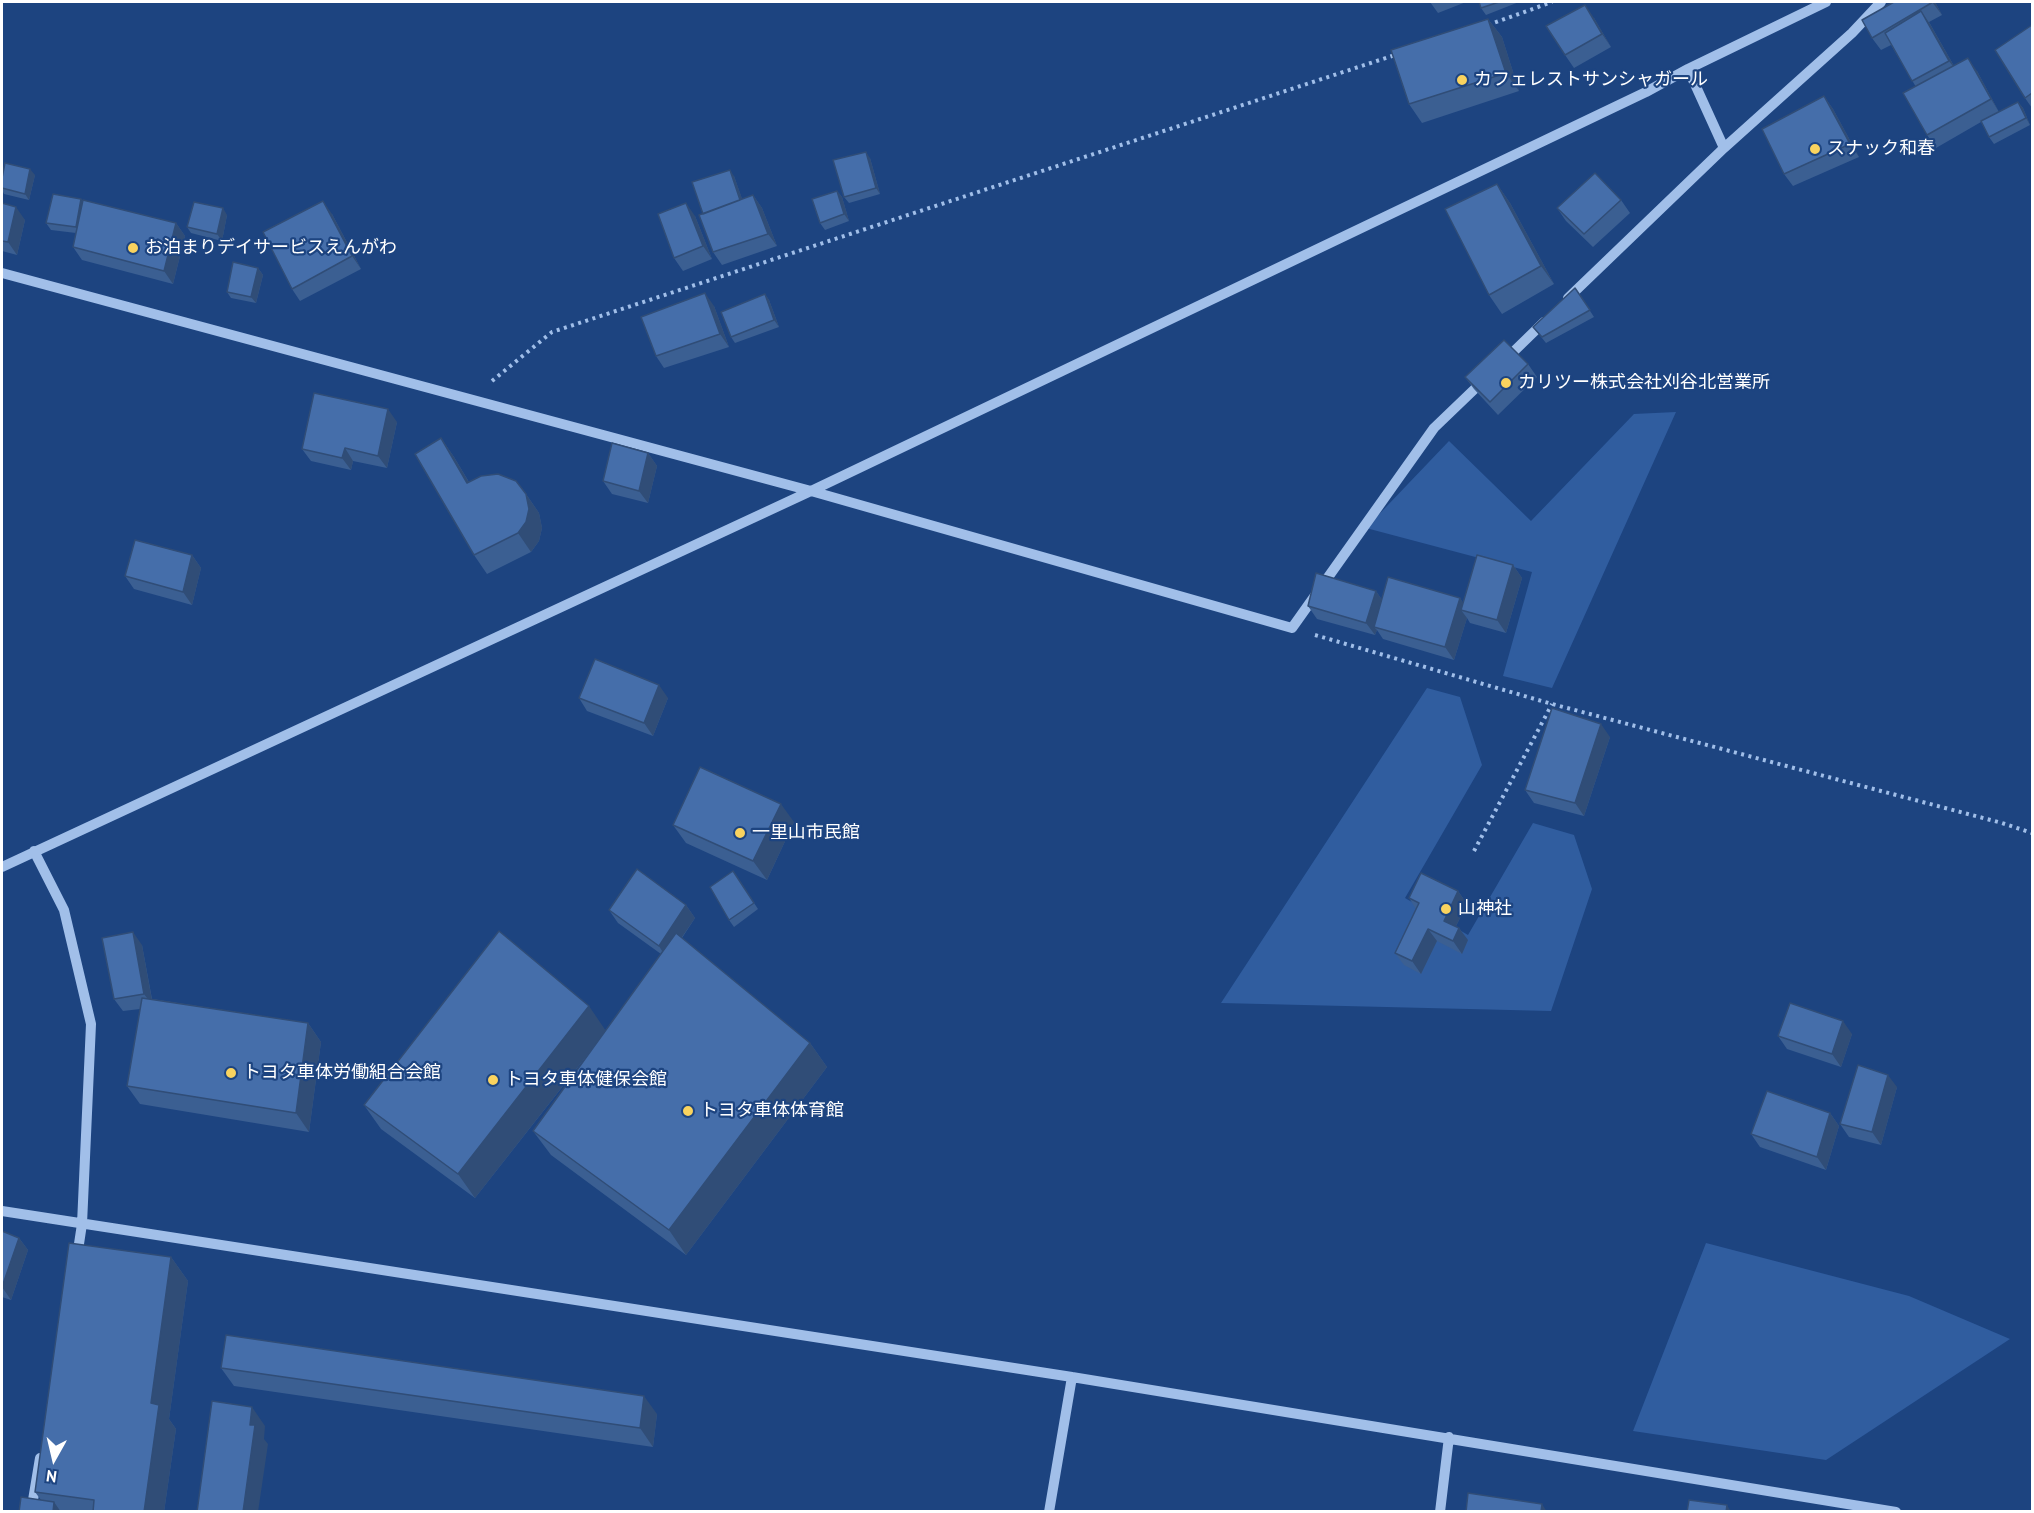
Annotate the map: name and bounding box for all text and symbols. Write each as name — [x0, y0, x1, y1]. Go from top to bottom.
place label: カフェレストサンシャガール — [1474, 69, 1708, 91]
marker: カフェレストサンシャガール — [1455, 73, 1469, 87]
place label: スナック和春 — [1827, 138, 1935, 160]
marker: スナック和春 — [1808, 142, 1822, 156]
place label: お泊まりデイサービスえんがわ — [145, 237, 397, 259]
marker: お泊まりデイサービスえんがわ — [126, 241, 140, 255]
place label: カリツー株式会社刈谷北営業所 — [1518, 372, 1770, 394]
marker: カリツー株式会社刈谷北営業所 — [1499, 376, 1513, 390]
place label: 一里山市民館 — [752, 822, 860, 844]
marker: 一里山市民館 — [733, 826, 747, 840]
place label: 山神社 — [1458, 898, 1512, 920]
marker: 山神社 — [1439, 902, 1453, 916]
place label: トヨタ車体労働組合会館 — [243, 1062, 441, 1084]
marker: トヨタ車体労働組合会館 — [224, 1066, 238, 1080]
place label: トヨタ車体健保会館 — [505, 1069, 667, 1091]
marker: トヨタ車体健保会館 — [486, 1073, 500, 1087]
place label: トヨタ車体体育館 — [700, 1100, 844, 1122]
marker: トヨタ車体体育館 — [681, 1104, 695, 1118]
north arrow — [24, 1429, 84, 1489]
text: N — [45, 1466, 58, 1487]

